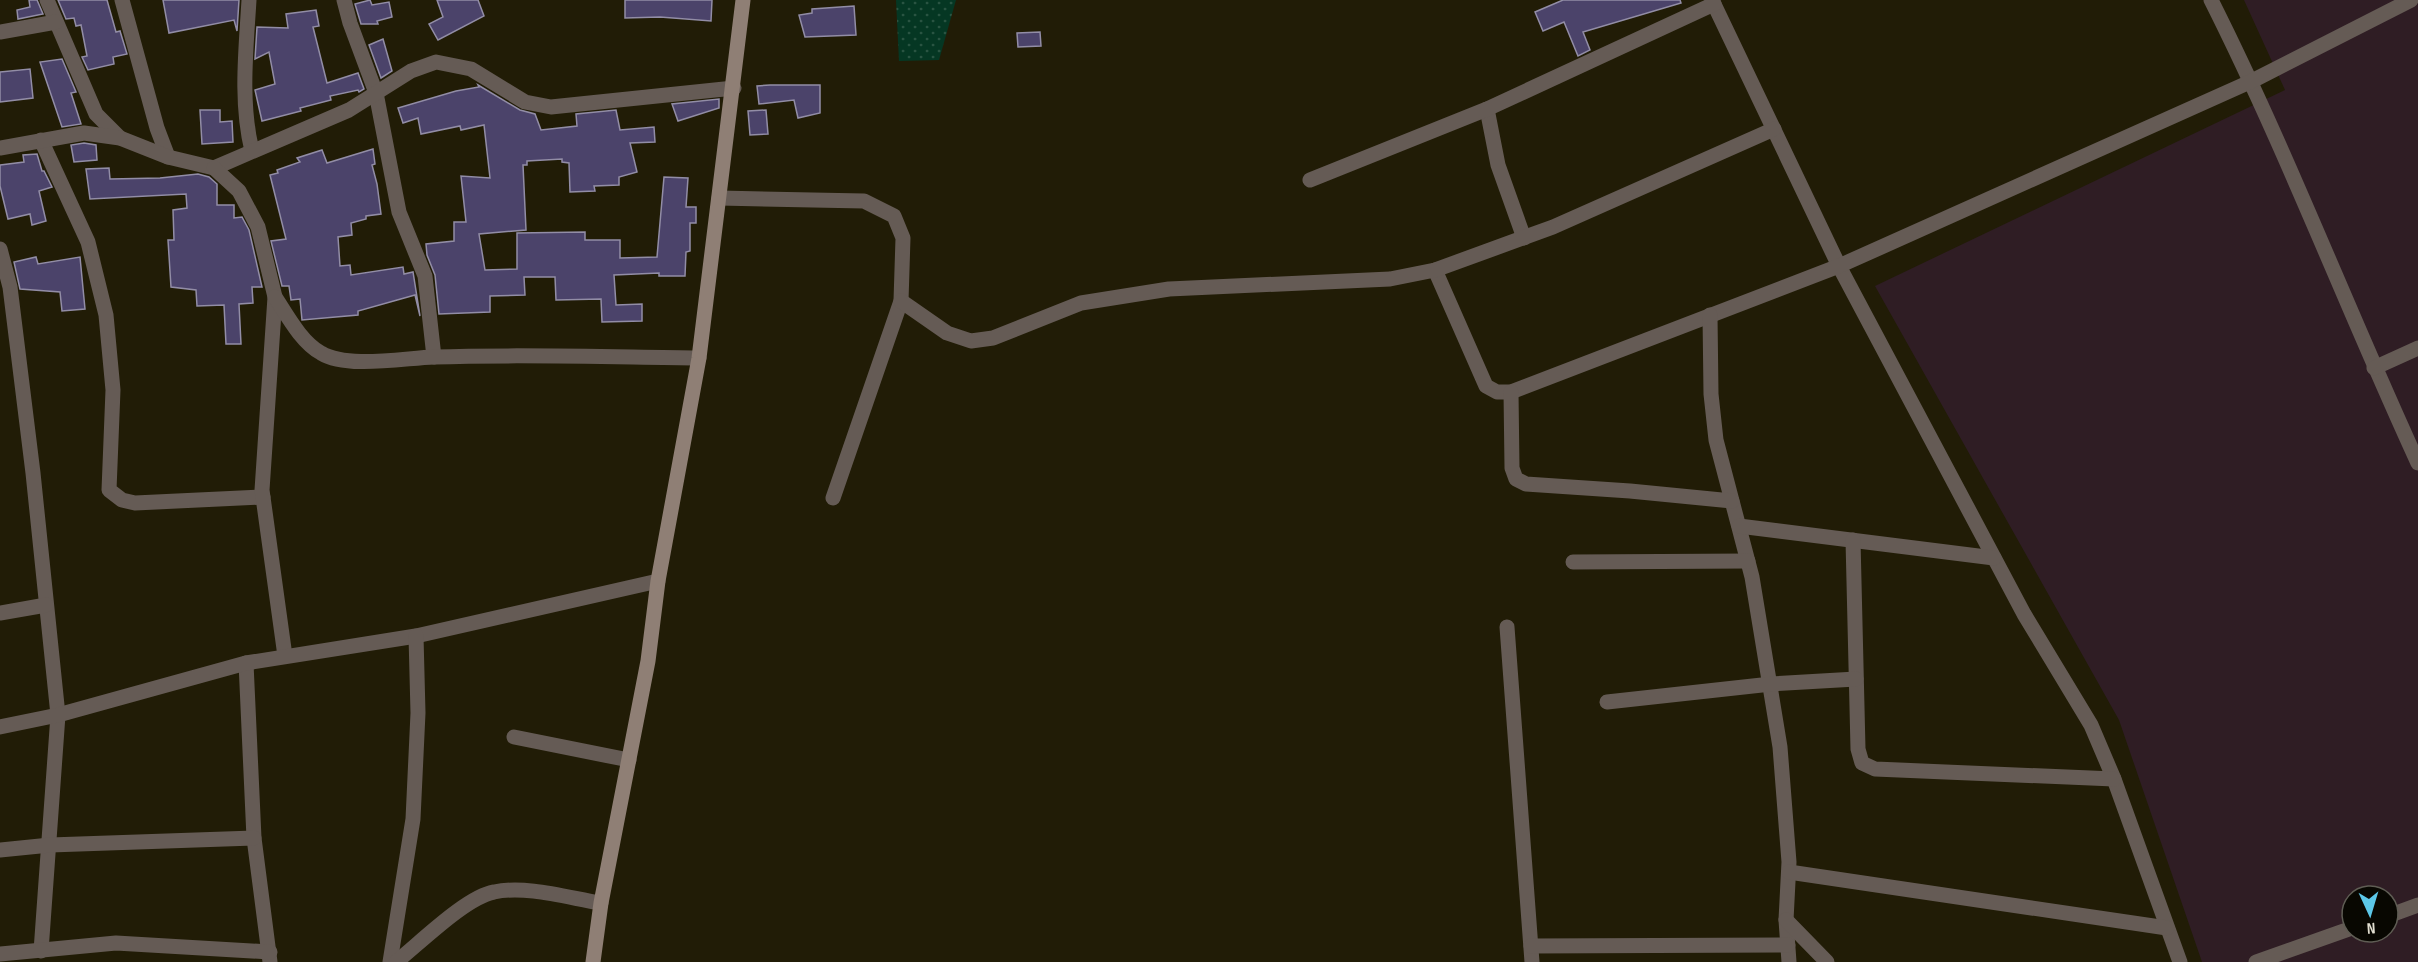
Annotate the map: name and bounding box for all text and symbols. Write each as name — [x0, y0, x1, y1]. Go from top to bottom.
north arrow — [2340, 884, 2400, 944]
text: N — [2366, 918, 2376, 937]

